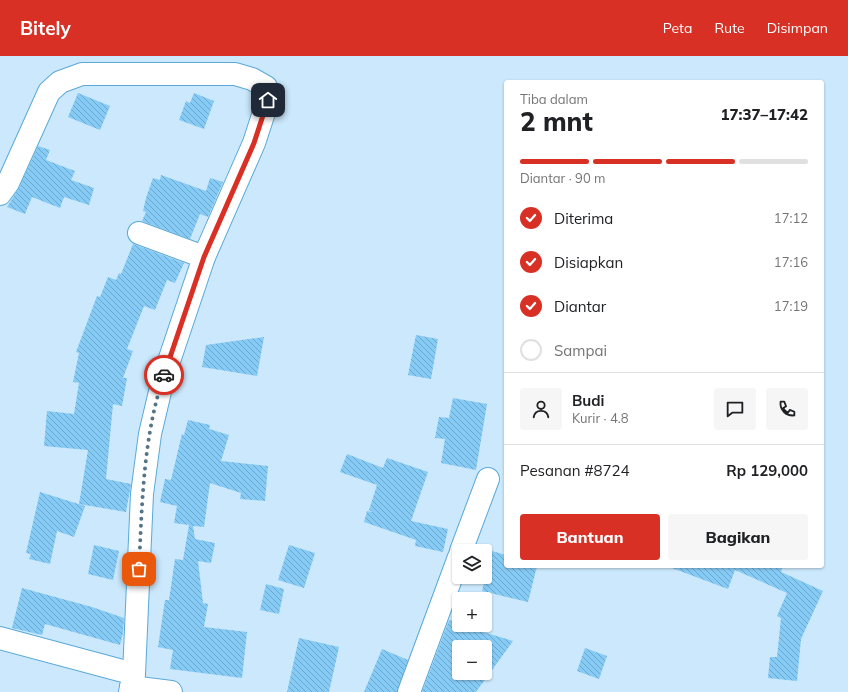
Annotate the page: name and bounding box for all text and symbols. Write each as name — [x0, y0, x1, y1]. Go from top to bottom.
text: Bitely — [20, 16, 71, 40]
text: Peta — [663, 19, 692, 37]
text: Rute — [714, 19, 745, 37]
text: Disimpan — [767, 19, 828, 37]
pin — [251, 83, 285, 117]
icon: home — [257, 89, 279, 111]
text: Tiba dalam — [520, 91, 588, 107]
text: 2 mnt — [520, 105, 593, 138]
text: 17:37–17:42 — [721, 105, 808, 124]
text: Diantar · 90 m — [520, 170, 606, 186]
icon: check — [520, 207, 542, 229]
text: Diterima — [554, 209, 613, 228]
text: 17:12 — [774, 210, 808, 226]
icon: check — [520, 251, 542, 273]
text: Disiapkan — [554, 253, 623, 272]
text: 17:16 — [774, 254, 808, 270]
icon: check — [520, 295, 542, 317]
text: Diantar — [554, 297, 606, 316]
text: 17:19 — [774, 298, 808, 314]
text: Sampai — [554, 341, 607, 360]
courier — [144, 355, 184, 395]
icon: car — [153, 364, 175, 386]
button: person — [520, 388, 562, 430]
button: chat — [714, 388, 756, 430]
button: phone — [766, 388, 808, 430]
text: Budi — [572, 391, 605, 410]
text: Kurir · 4.8 — [572, 410, 629, 426]
text: Pesanan #8724 — [520, 461, 630, 480]
text: Rp 129,000 — [726, 461, 808, 480]
button: Bantuan — [520, 514, 660, 560]
button: Bagikan — [668, 514, 808, 560]
map controls — [452, 544, 492, 680]
button: layers — [452, 544, 492, 584]
pin — [122, 552, 156, 586]
icon: bag — [128, 558, 150, 580]
button: + — [452, 592, 492, 632]
button: − — [452, 640, 492, 680]

